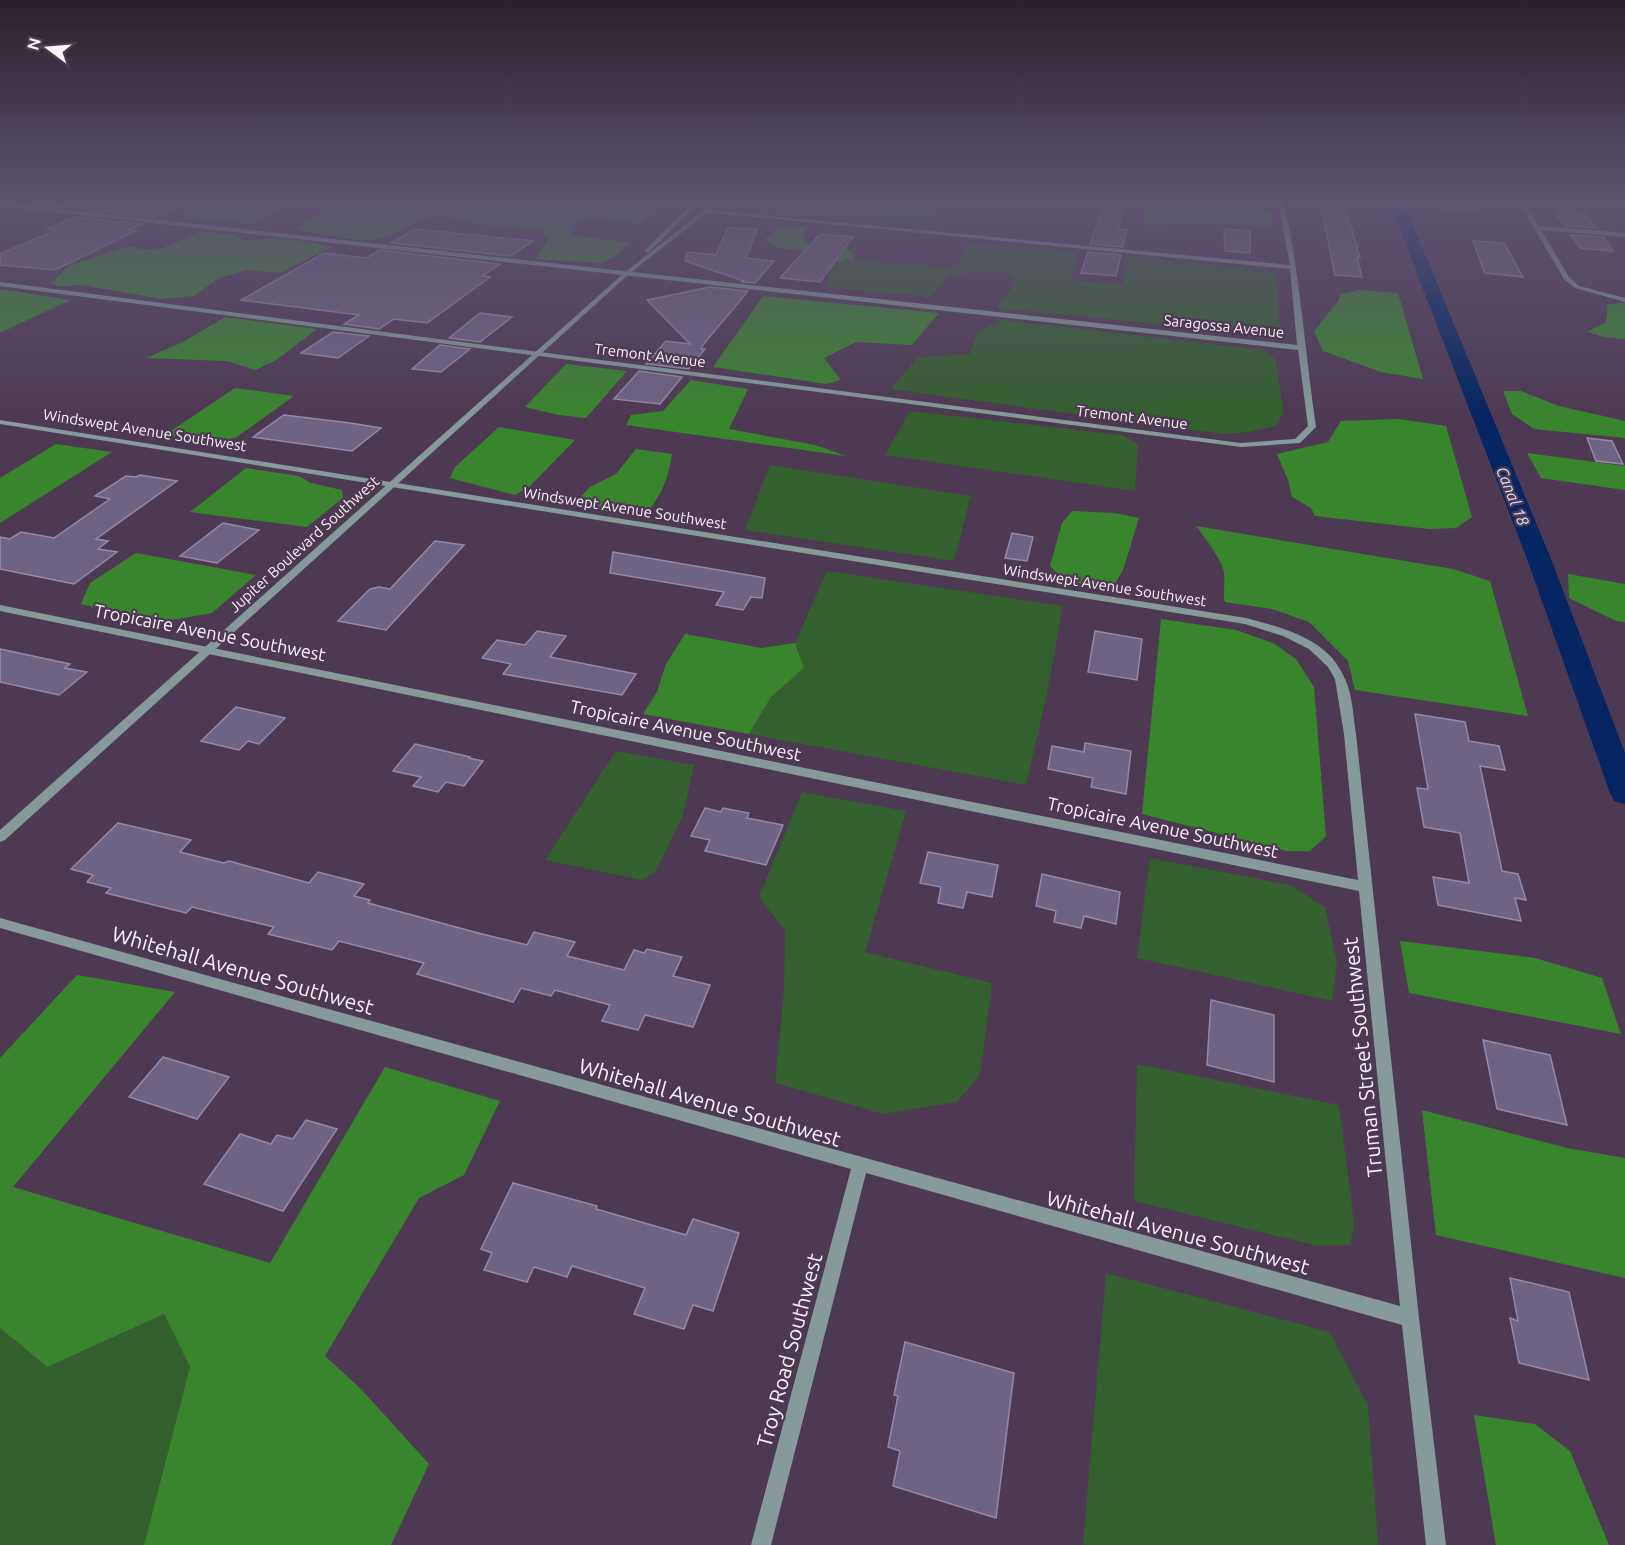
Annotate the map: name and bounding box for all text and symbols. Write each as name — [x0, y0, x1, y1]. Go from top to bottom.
north arrow — [18, 18, 78, 78]
text: N — [23, 36, 44, 52]
street label: Saragossa Avenue — [1163, 311, 1285, 341]
street label: Tremont Avenue — [593, 340, 707, 370]
street label: Tremont Avenue — [1075, 402, 1189, 432]
street label: Windswept Avenue Southwest — [42, 406, 248, 454]
water label: Canal 18 — [1493, 464, 1533, 528]
street label: Jupiter Boulevard Southwest — [226, 472, 382, 616]
street label: Windswept Avenue Southwest — [522, 484, 728, 532]
street label: Windswept Avenue Southwest — [1002, 561, 1208, 609]
street label: Tropicaire Avenue Southwest — [92, 600, 328, 664]
street label: Tropicaire Avenue Southwest — [569, 696, 803, 764]
street label: Tropicaire Avenue Southwest — [1046, 793, 1280, 861]
street label: Whitehall Avenue Southwest — [109, 921, 377, 1019]
street label: Truman Street Southwest — [1337, 936, 1387, 1178]
street label: Whitehall Avenue Southwest — [576, 1053, 844, 1151]
street label: Whitehall Avenue Southwest — [1044, 1185, 1312, 1279]
street label: Troy Road Southwest — [752, 1250, 826, 1450]

